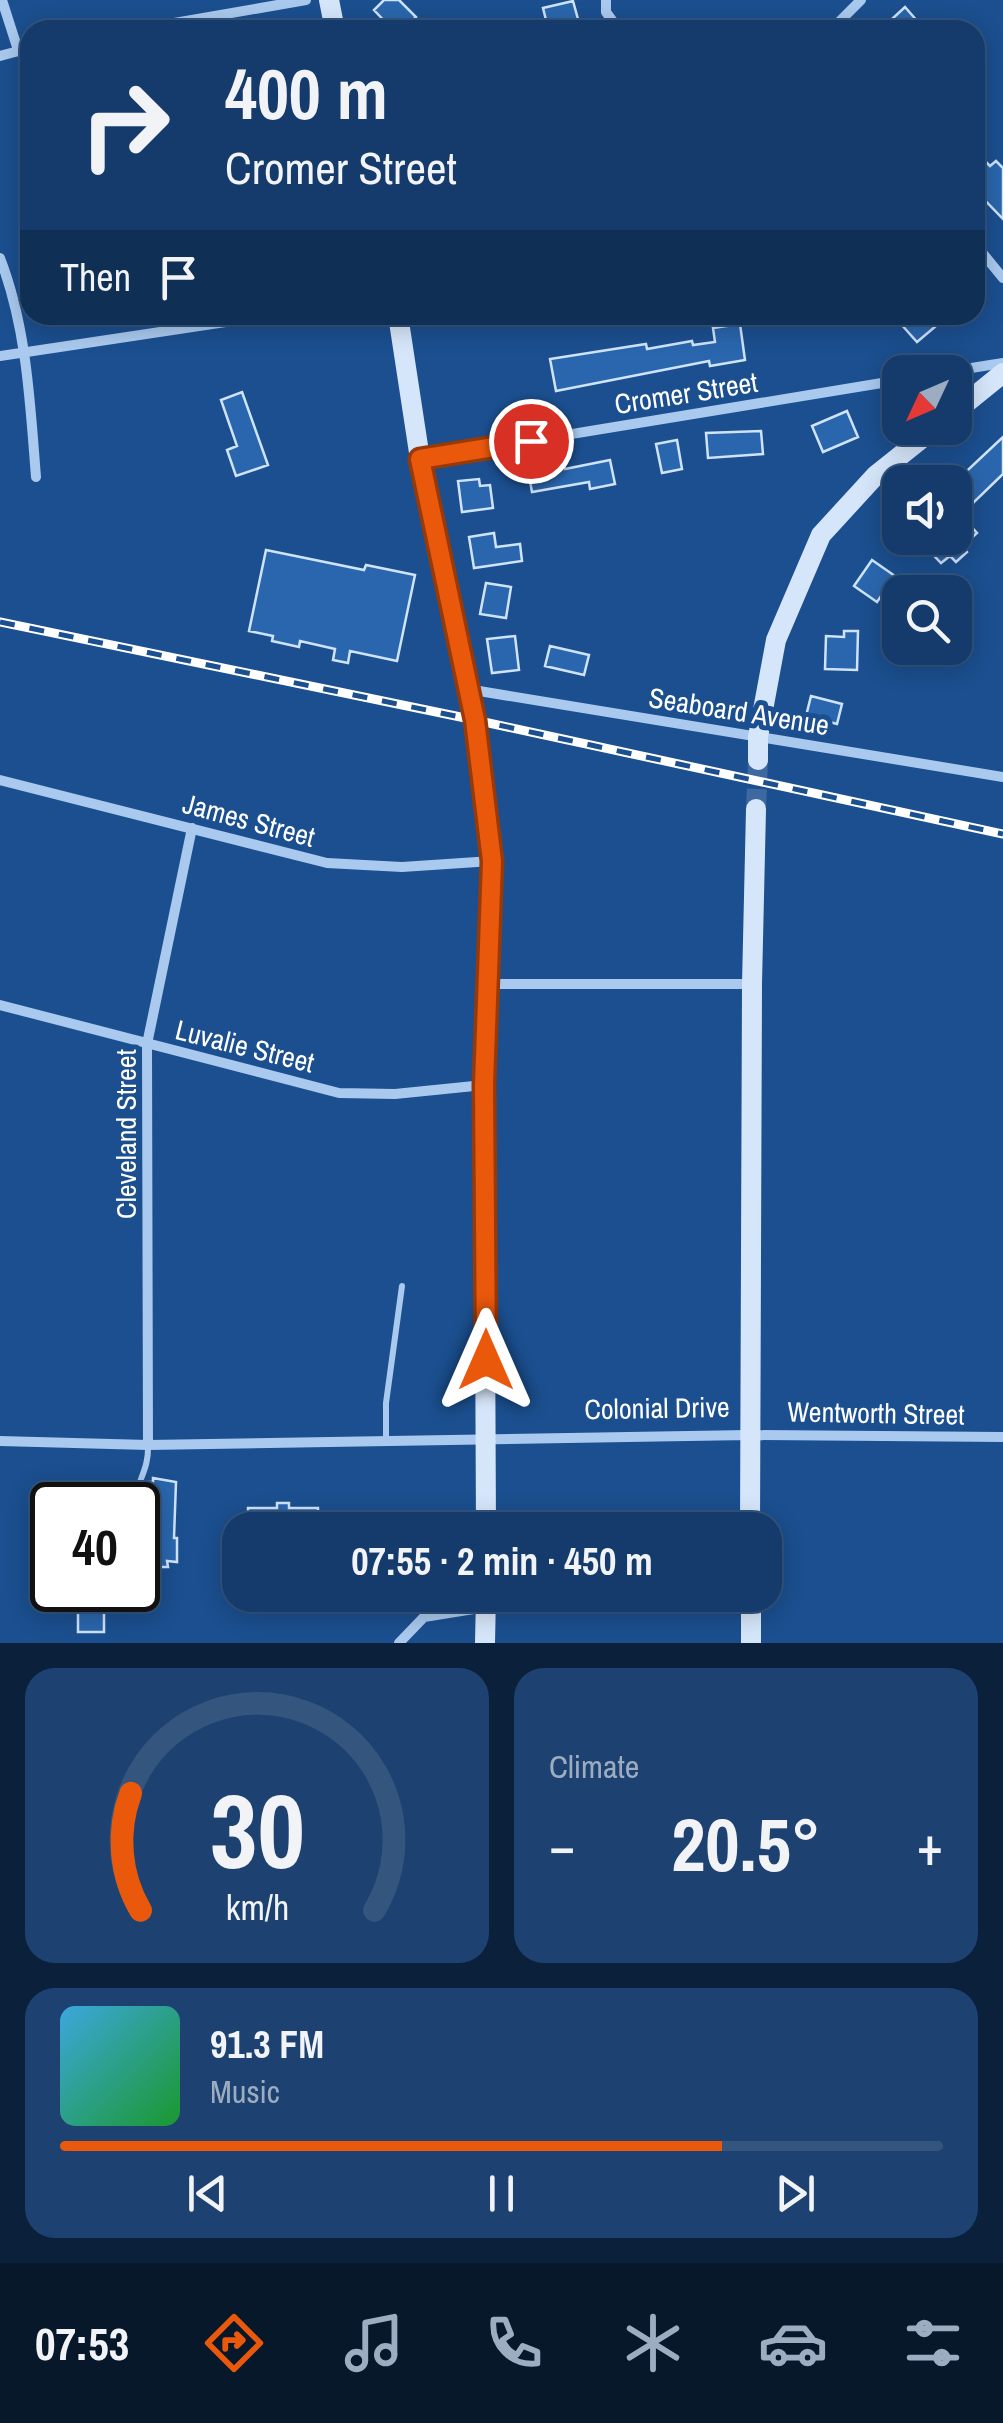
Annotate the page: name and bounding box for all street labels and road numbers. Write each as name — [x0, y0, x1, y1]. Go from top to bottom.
street label: Cromer Street — [612, 363, 760, 423]
street label: Seaboard Avenue — [646, 678, 832, 744]
street label: James Street — [179, 784, 319, 856]
street label: Luvalie Street — [172, 1010, 318, 1082]
street label: Cleveland Street — [107, 1049, 145, 1219]
street label: Colonial Drive — [584, 1388, 730, 1428]
street label: Wentworth Street — [787, 1392, 965, 1434]

